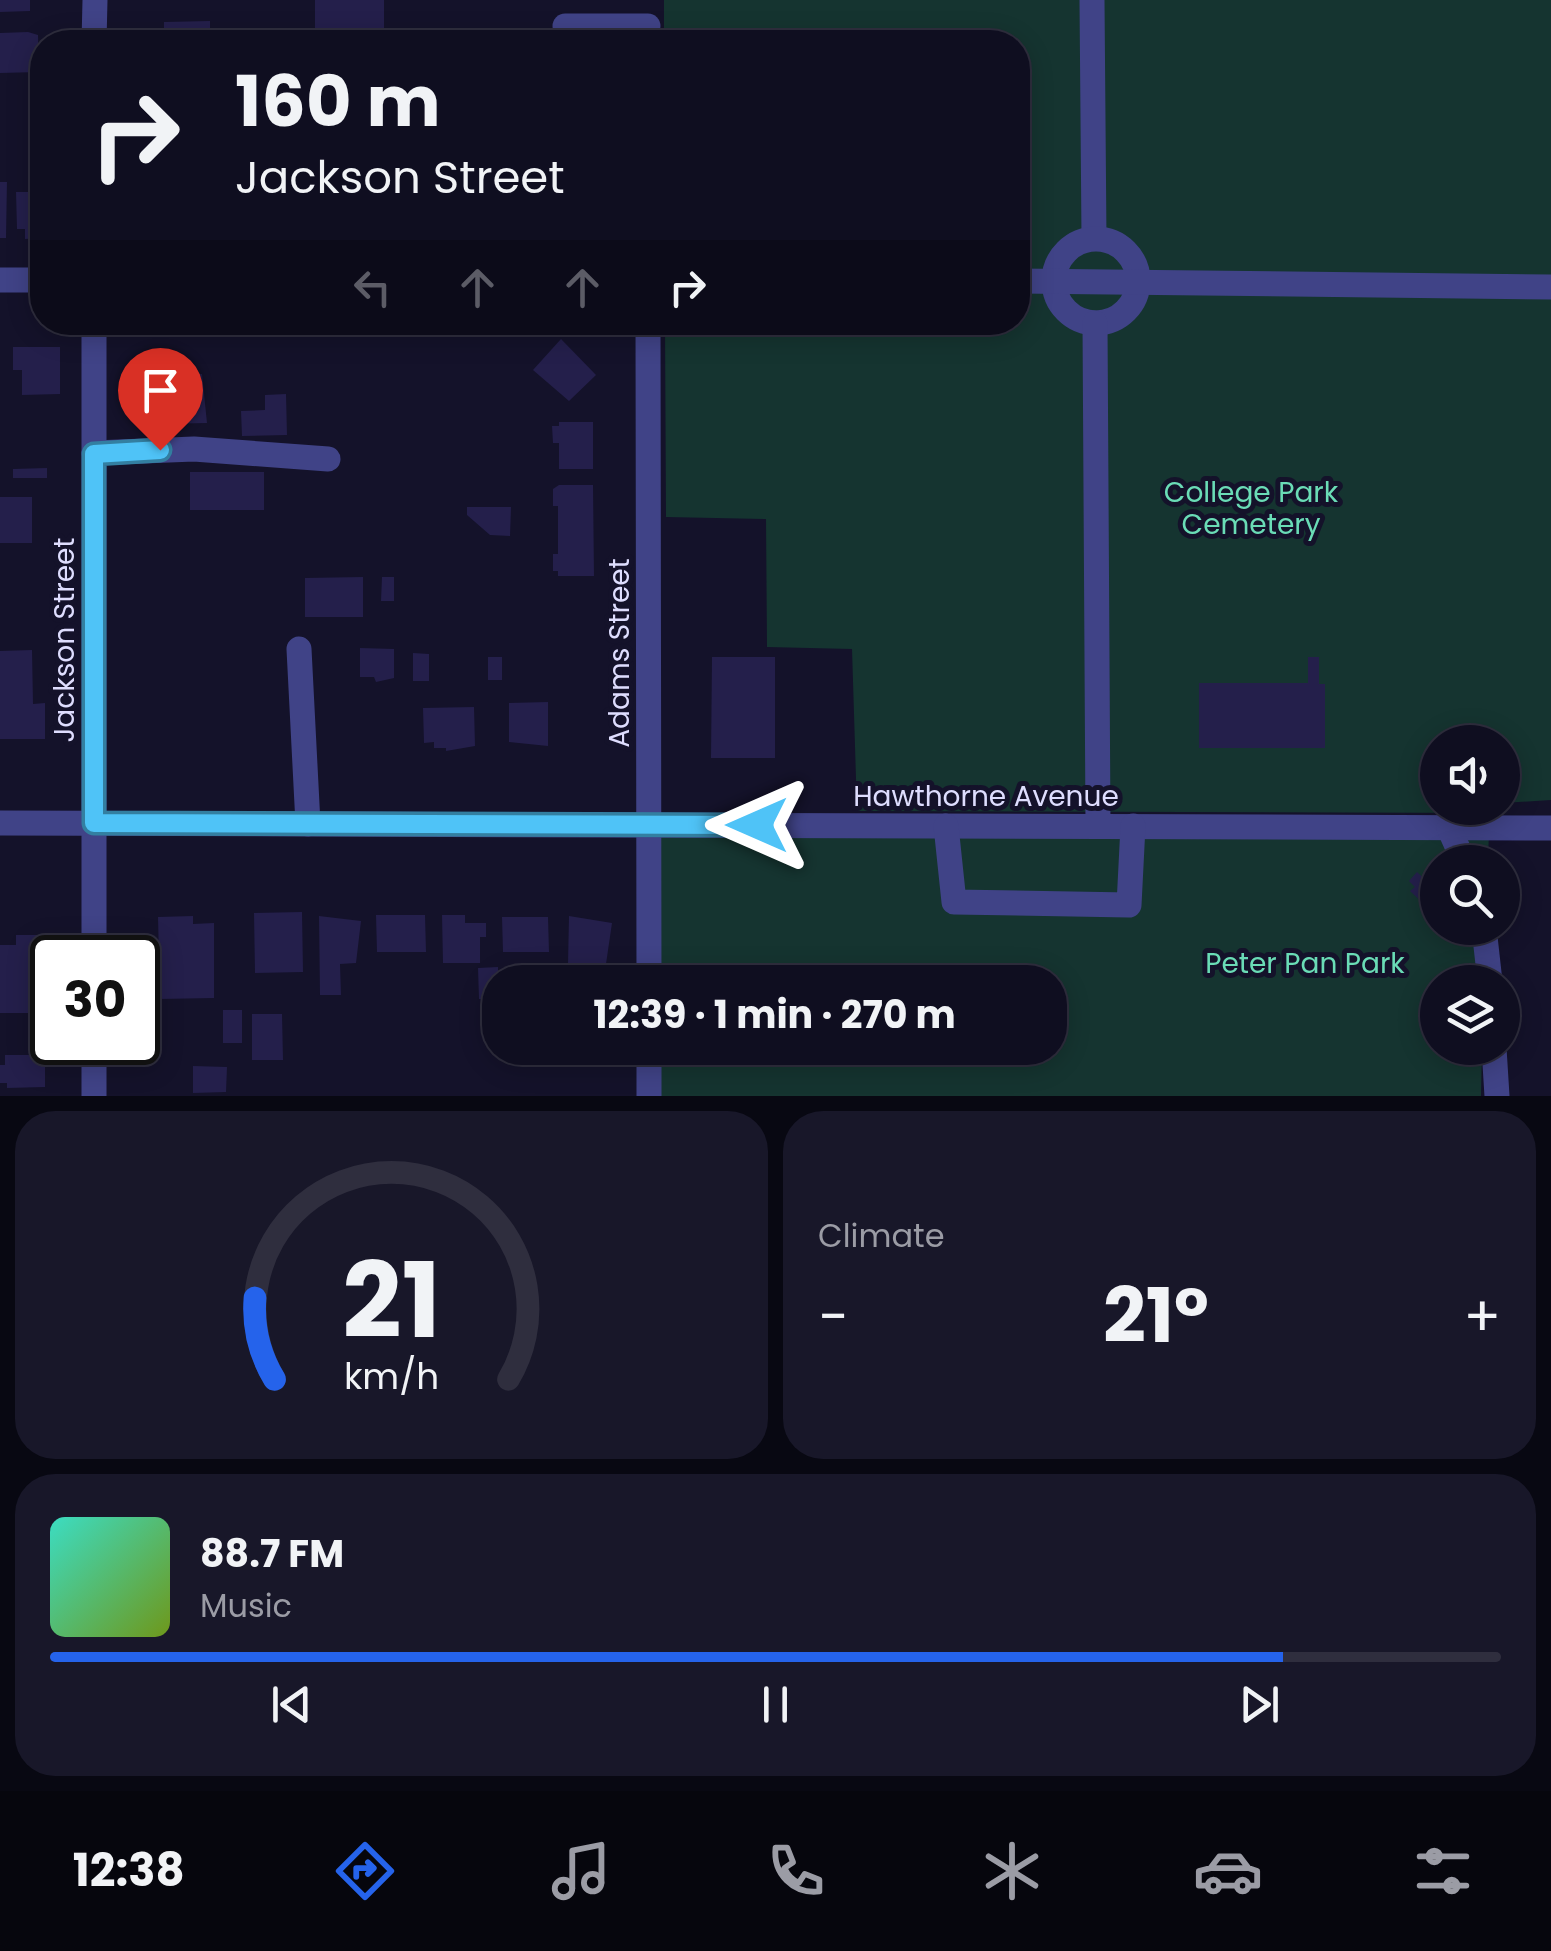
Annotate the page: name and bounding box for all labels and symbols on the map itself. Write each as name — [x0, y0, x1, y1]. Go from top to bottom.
pin — [118, 348, 203, 451]
park label: College Park Cemetery — [1164, 473, 1339, 544]
street label: Jackson Street — [45, 537, 84, 743]
street label: Adams Street — [600, 558, 639, 748]
position arrow — [705, 773, 809, 877]
street label: Hawthorne Avenue — [853, 777, 1119, 816]
speed limit sign: 30 — [30, 935, 160, 1065]
park label: Peter Pan Park — [1205, 944, 1405, 983]

